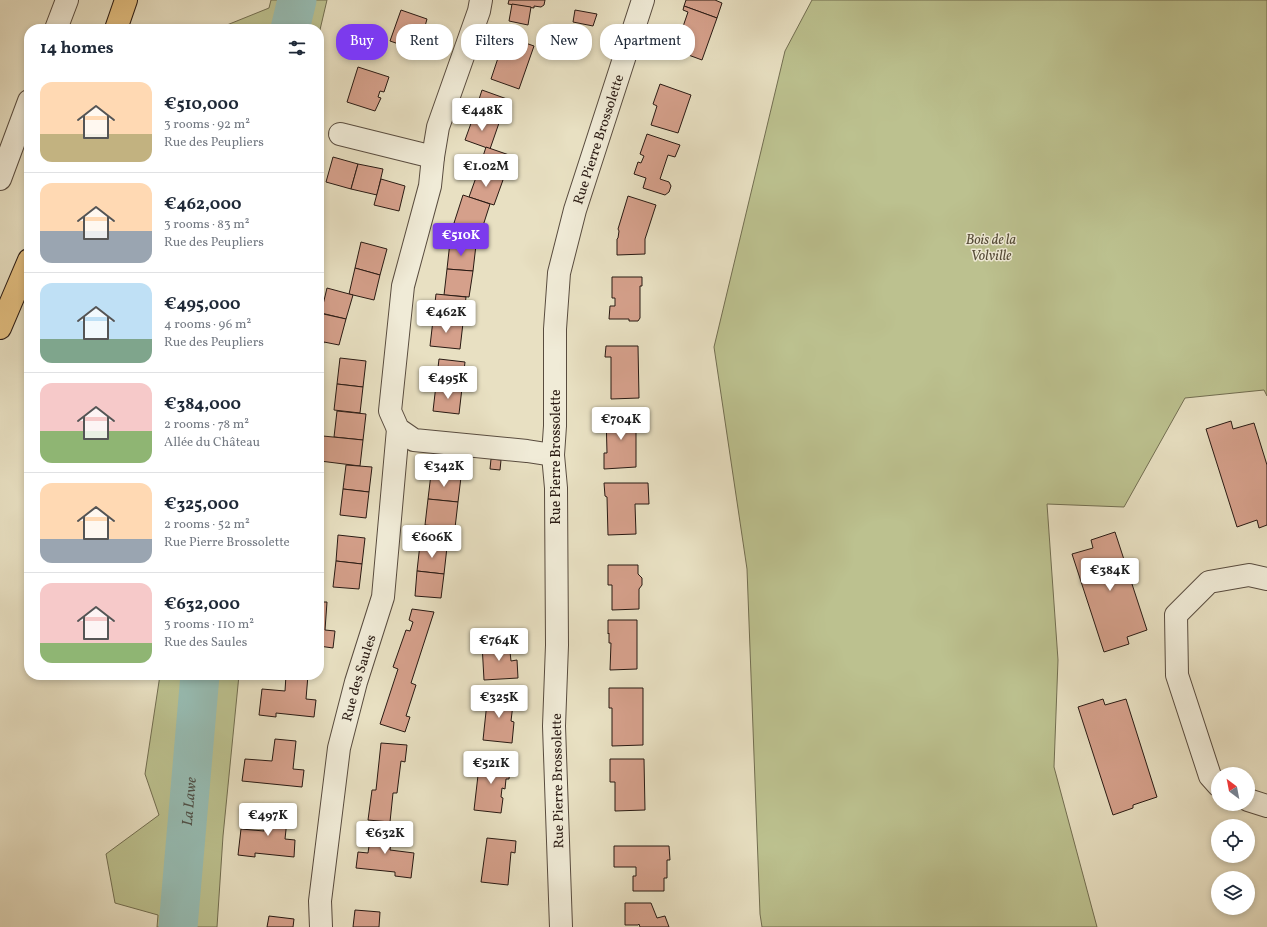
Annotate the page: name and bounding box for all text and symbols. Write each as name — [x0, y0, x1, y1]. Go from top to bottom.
chip: Buy — [336, 24, 388, 60]
chip: Rent — [396, 24, 453, 60]
chip: Filters — [461, 24, 528, 60]
chip: New — [536, 24, 592, 60]
chip: Apartment — [600, 24, 695, 60]
text: 14 homes — [40, 37, 114, 60]
icon: filters — [286, 37, 308, 59]
street label: Rue Pierre Brossolette — [569, 72, 629, 207]
text: €510,000 — [164, 93, 239, 116]
icon: home — [72, 98, 120, 146]
pin: €448K — [454, 98, 510, 132]
text: €448K — [461, 102, 503, 120]
text: 3 rooms · 92 m² — [164, 116, 250, 134]
text: Rue des Peupliers — [164, 134, 264, 152]
pin: €1.02M — [453, 154, 519, 188]
text: €1.02M — [463, 158, 509, 176]
text: €462,000 — [164, 193, 242, 216]
icon: home — [72, 199, 120, 247]
text: 3 rooms · 83 m² — [164, 216, 250, 234]
pin: €510K — [433, 223, 489, 257]
text: €510K — [442, 227, 480, 245]
park label: Bois de la Volville — [966, 231, 1017, 266]
text: Rue des Peupliers — [164, 234, 264, 252]
text: €495,000 — [164, 293, 241, 316]
icon: home — [72, 299, 120, 347]
pin: €462K — [418, 300, 474, 334]
text: €462K — [426, 304, 466, 322]
text: 4 rooms · 96 m² — [164, 316, 251, 334]
text: Rue des Peupliers — [164, 334, 264, 352]
pin: €495K — [420, 366, 476, 400]
text: €495K — [428, 370, 468, 388]
street label: Rue Pierre Brossolette — [547, 389, 566, 525]
text: €384,000 — [164, 393, 241, 416]
icon: home — [72, 399, 120, 447]
pin: €704K — [593, 407, 649, 441]
text: €704K — [601, 411, 641, 429]
text: 2 rooms · 78 m² — [164, 416, 249, 434]
text: Allée du Château — [164, 434, 260, 452]
pin: €342K — [416, 454, 472, 488]
text: €342K — [424, 458, 464, 476]
text: €325,000 — [164, 493, 239, 516]
icon: home — [72, 499, 120, 547]
text: 2 rooms · 52 m² — [164, 516, 250, 534]
pin: €606K — [404, 525, 460, 559]
text: €606K — [411, 529, 453, 547]
text: Rue Pierre Brossolette — [164, 534, 290, 552]
pin: €384K — [1082, 558, 1138, 592]
text: €384K — [1090, 562, 1130, 580]
text: €632,000 — [164, 593, 240, 616]
icon: home — [72, 599, 120, 647]
text: 3 rooms · 110 m² — [164, 616, 254, 634]
pin: €764K — [471, 628, 527, 662]
street label: Rue des Saules — [338, 632, 381, 724]
text: €764K — [479, 632, 519, 650]
text: Rue des Saules — [164, 634, 247, 652]
pin: €325K — [471, 685, 527, 719]
text: €325K — [480, 689, 518, 707]
street label: Rue Pierre Brossolette — [548, 713, 569, 849]
pin: €521K — [463, 751, 519, 785]
text: €521K — [472, 755, 510, 773]
north arrow — [1211, 767, 1255, 811]
map controls — [1211, 767, 1255, 915]
water label: La Lawe — [178, 776, 203, 827]
pin: €497K — [240, 803, 296, 837]
text: €497K — [248, 807, 288, 825]
button: locate — [1211, 819, 1255, 863]
pin: €632K — [357, 821, 413, 855]
text: €632K — [365, 825, 405, 843]
button: layers — [1211, 871, 1255, 915]

